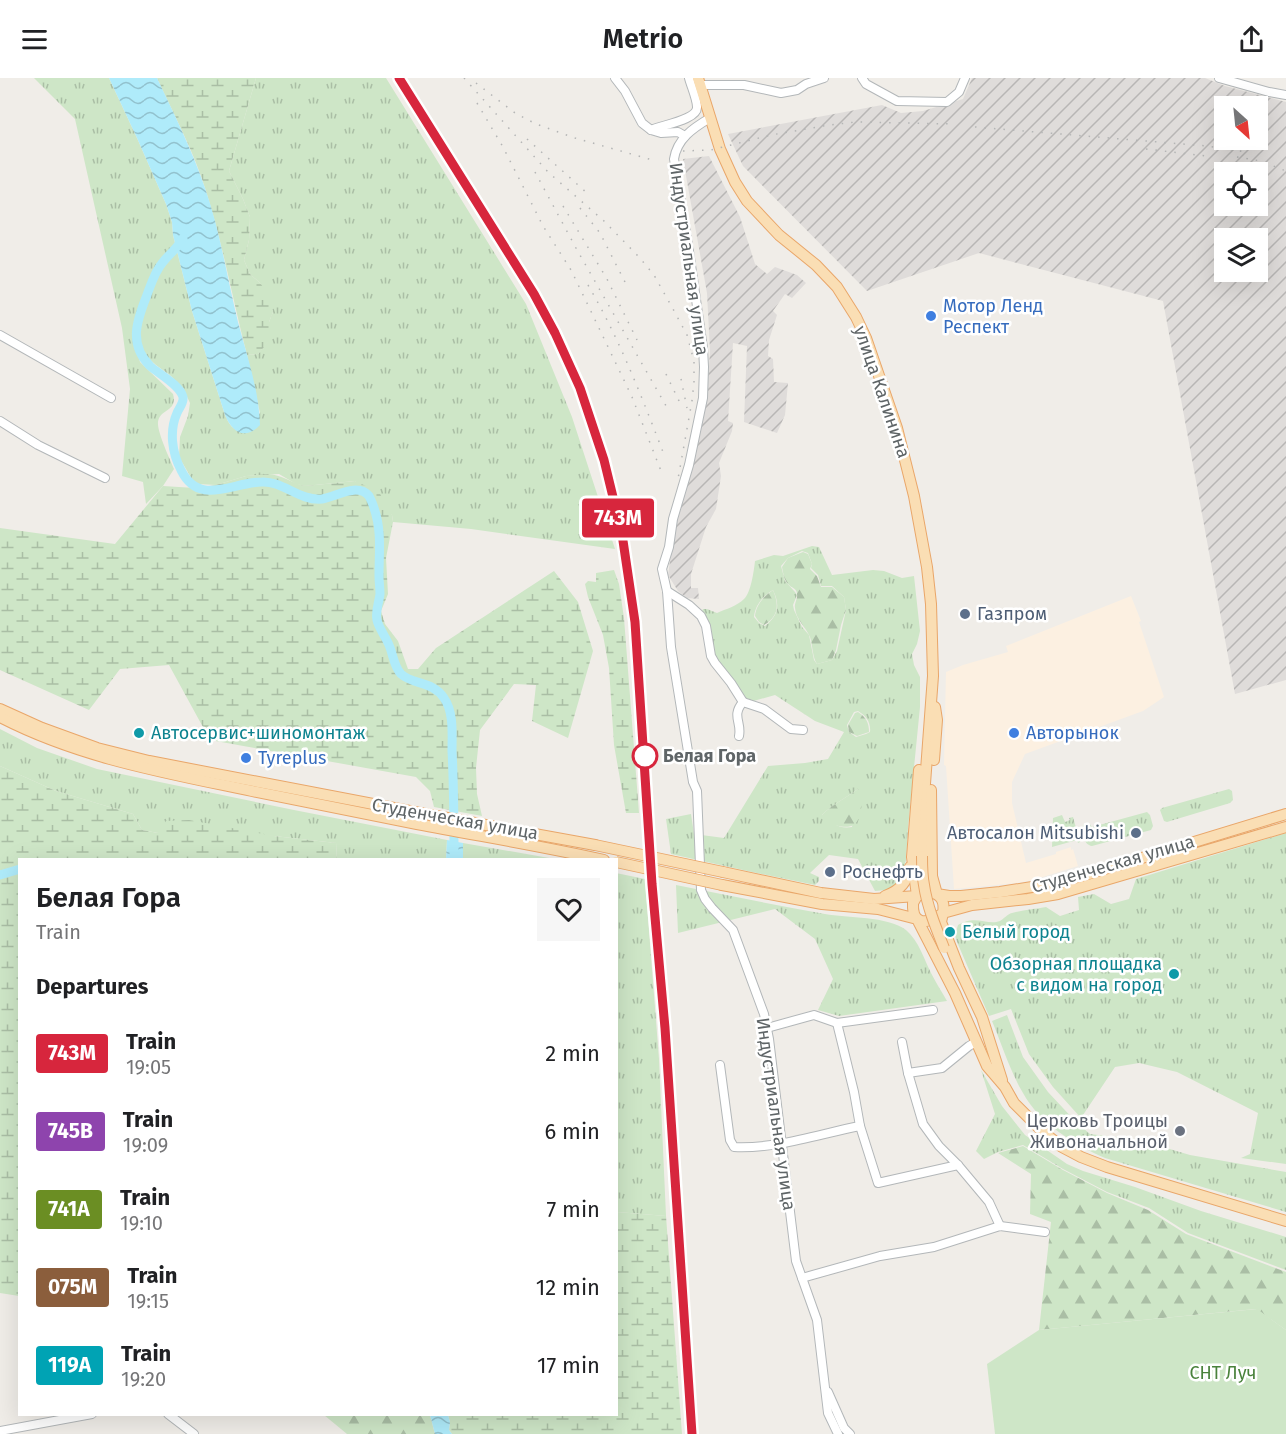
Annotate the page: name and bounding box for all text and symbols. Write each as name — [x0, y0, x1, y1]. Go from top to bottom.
icon: menu — [18, 23, 51, 56]
text: Metrio — [603, 23, 683, 55]
icon: share — [1235, 23, 1268, 56]
north arrow — [1214, 96, 1268, 150]
map controls — [1214, 96, 1268, 282]
street label: Индустриальная улица — [665, 161, 713, 357]
button: locate — [1214, 162, 1268, 216]
button: layers — [1214, 228, 1268, 282]
place label: Мотор Ленд Респект — [943, 295, 1043, 338]
marker: Мотор Ленд Респект — [924, 309, 938, 323]
street label: улица Калинина — [849, 323, 915, 461]
line badge: 743М — [576, 498, 660, 538]
text: 743М — [594, 505, 642, 531]
place label: Газпром — [977, 603, 1047, 625]
marker: Газпром — [958, 607, 972, 621]
place label: Автосервис+шиномонтаж — [151, 722, 366, 744]
place label: Авторынок — [1026, 722, 1119, 744]
marker: Автосервис+шиномонтаж — [132, 726, 146, 740]
marker: Авторынок — [1007, 726, 1021, 740]
marker: Белая Гора — [632, 743, 658, 769]
place label: Белая Гора — [663, 745, 756, 767]
place label: Tyreplus — [258, 747, 327, 769]
marker: Tyreplus — [239, 751, 253, 765]
street label: Студенческая улица — [370, 794, 540, 844]
place label: Автосалон Mitsubishi — [947, 822, 1124, 844]
marker: Автосалон Mitsubishi — [1129, 826, 1143, 840]
street label: Студенческая улица — [1029, 830, 1197, 898]
place label: Роснефть — [842, 861, 923, 883]
marker: Роснефть — [823, 865, 837, 879]
button: heart — [537, 878, 600, 941]
text: Белая Гора — [36, 881, 181, 914]
text: Train — [36, 920, 81, 944]
place label: Белый город — [962, 921, 1070, 943]
marker: Белый город — [943, 925, 957, 939]
place label: Обзорная площадка с видом на город — [990, 953, 1162, 996]
marker: Обзорная площадка с видом на город — [1167, 967, 1181, 981]
text: Departures — [36, 973, 148, 1000]
street label: Индустриальная улица — [752, 1016, 800, 1212]
text: Train — [126, 1028, 176, 1055]
text: 743М — [48, 1040, 96, 1066]
text: 2 min — [545, 1040, 600, 1067]
text: 19:05 — [126, 1055, 171, 1079]
text: Train — [123, 1106, 173, 1133]
place label: Церковь Троицы Живоначальной — [1027, 1110, 1168, 1153]
text: 745В — [48, 1118, 93, 1144]
text: 6 min — [544, 1118, 600, 1145]
marker: Церковь Троицы Живоначальной — [1173, 1124, 1187, 1138]
text: 19:09 — [123, 1133, 168, 1157]
text: Train — [120, 1184, 170, 1211]
text: 741А — [48, 1196, 90, 1222]
text: 7 min — [546, 1196, 600, 1223]
text: 19:10 — [120, 1211, 163, 1235]
text: Train — [127, 1262, 177, 1289]
text: 075М — [48, 1274, 97, 1300]
text: 12 min — [536, 1274, 600, 1301]
text: 19:15 — [127, 1289, 169, 1313]
text: Train — [121, 1340, 171, 1367]
text: 119А — [48, 1352, 91, 1378]
text: 17 min — [537, 1352, 600, 1379]
park label: СНТ Луч — [1189, 1362, 1257, 1384]
text: 19:20 — [121, 1367, 166, 1391]

